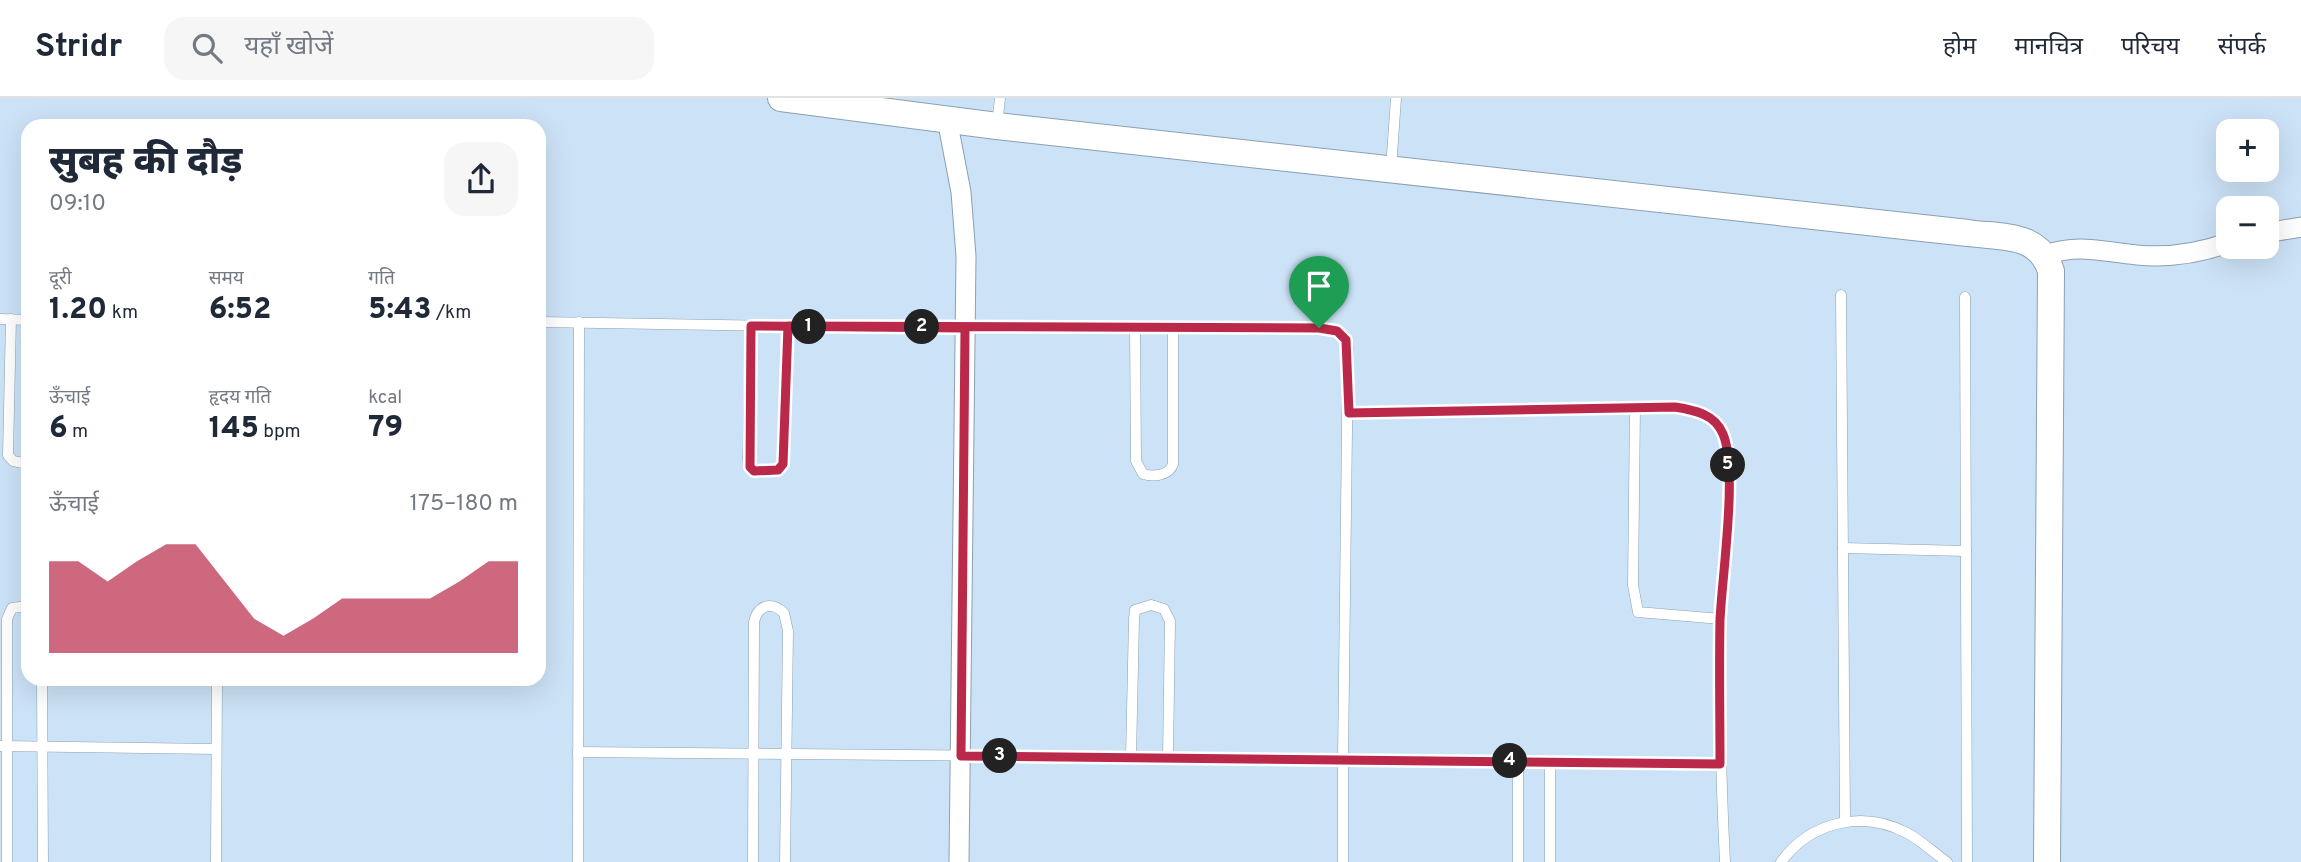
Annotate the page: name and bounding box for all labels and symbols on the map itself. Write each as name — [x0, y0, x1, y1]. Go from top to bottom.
pin — [1289, 256, 1349, 328]
pin: 1 — [792, 310, 826, 344]
pin: 2 — [904, 310, 940, 344]
pin: 5 — [1710, 448, 1746, 482]
pin: 3 — [982, 738, 1018, 774]
pin: 4 — [1492, 744, 1528, 778]

